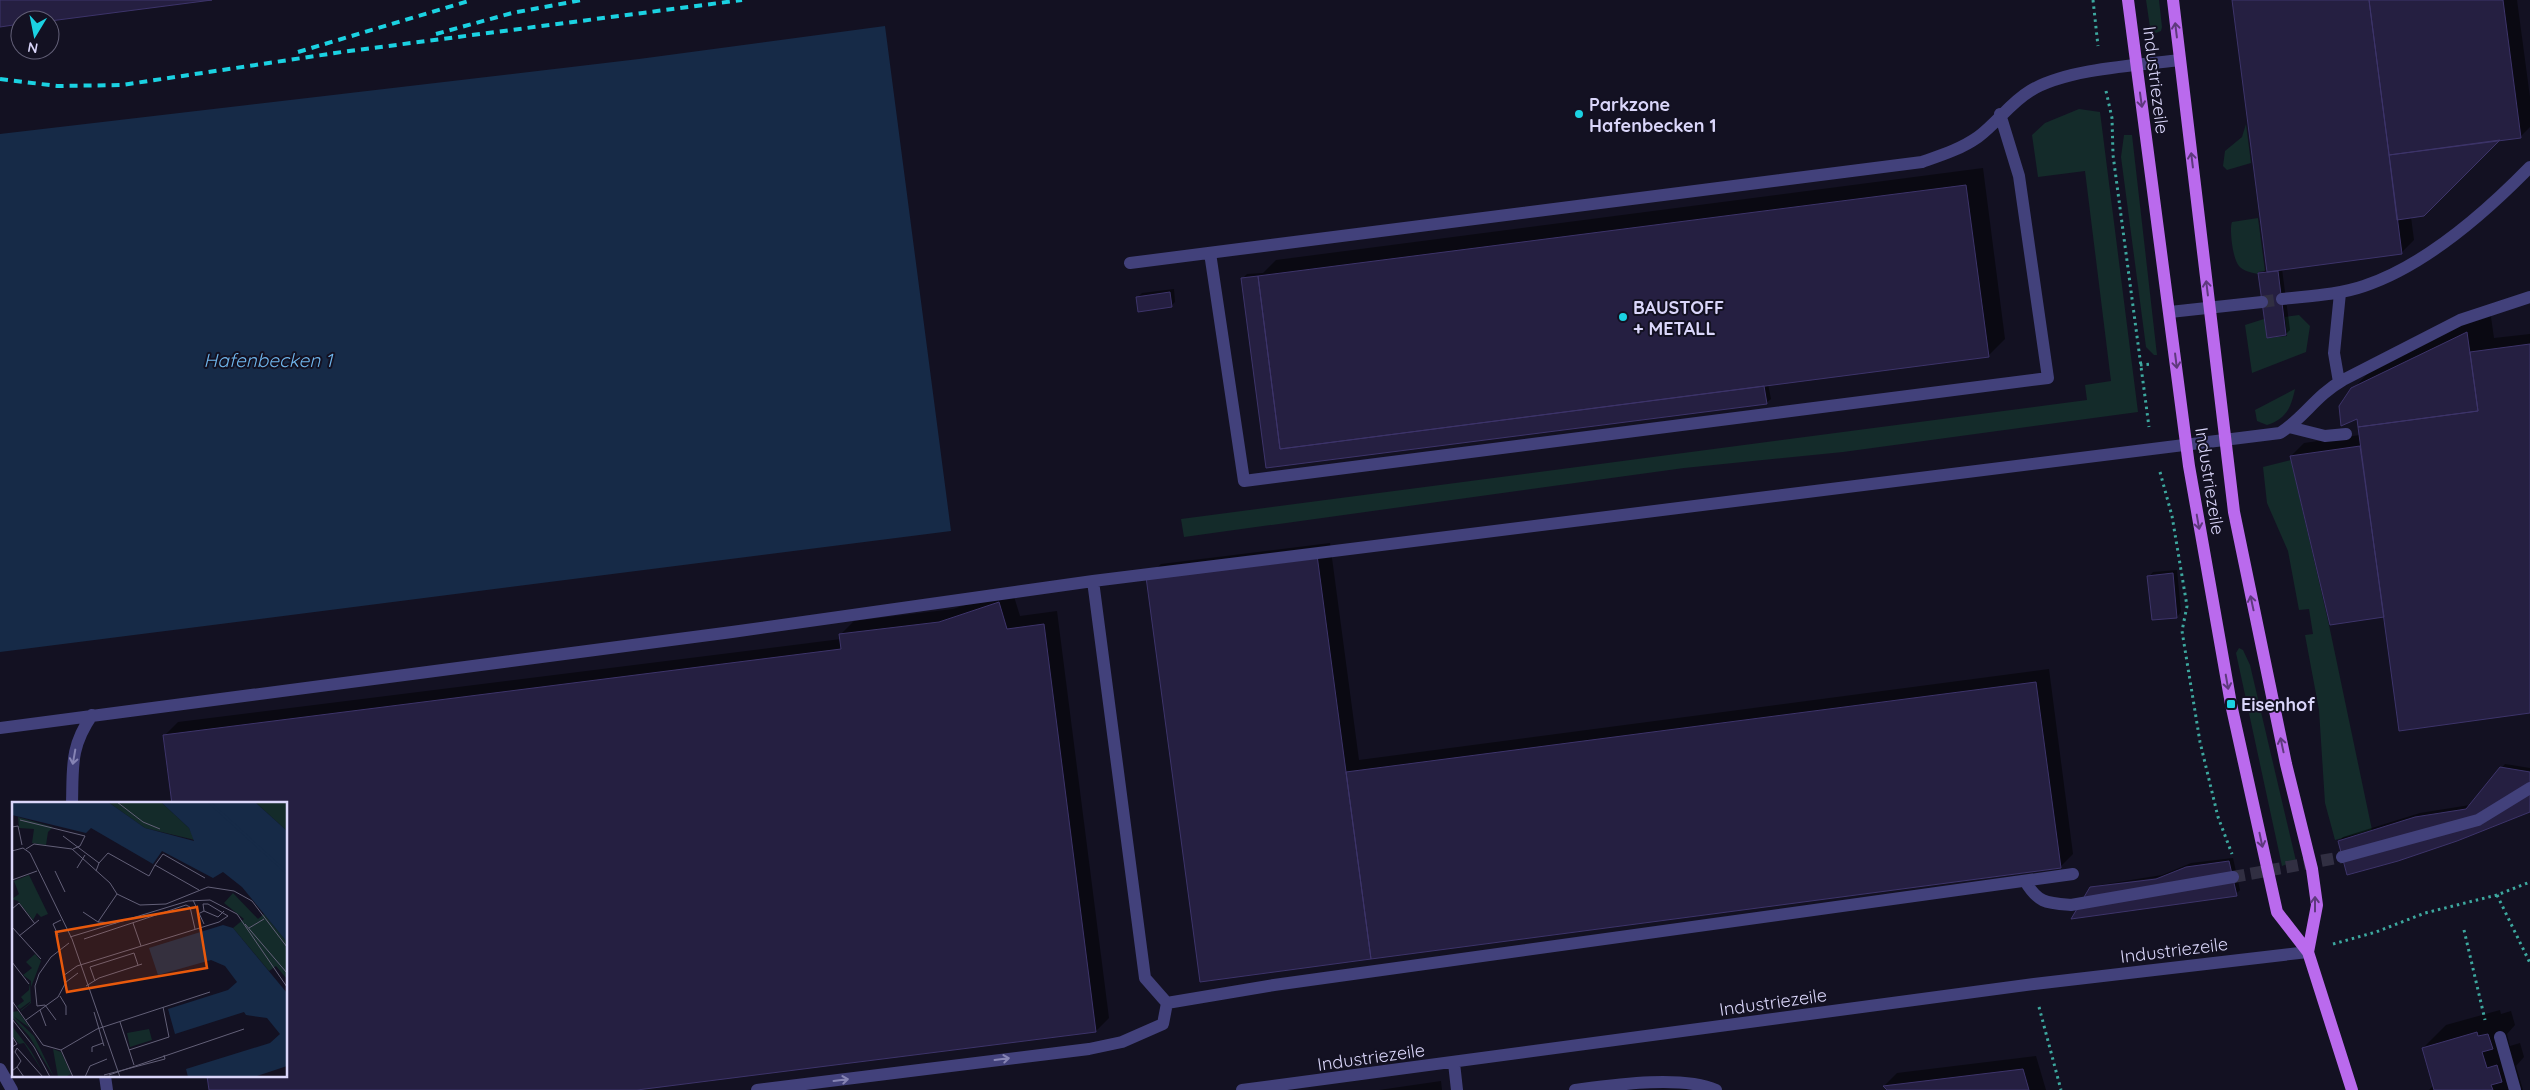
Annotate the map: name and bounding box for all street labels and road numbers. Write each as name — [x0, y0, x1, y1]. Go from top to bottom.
street label: Industriezeile — [2138, 25, 2174, 135]
street label: Industriezeile — [2190, 426, 2230, 536]
street label: Industriezeile — [2119, 932, 2229, 968]
street label: Industriezeile — [1718, 983, 1828, 1021]
street label: Industriezeile — [1316, 1038, 1426, 1076]

